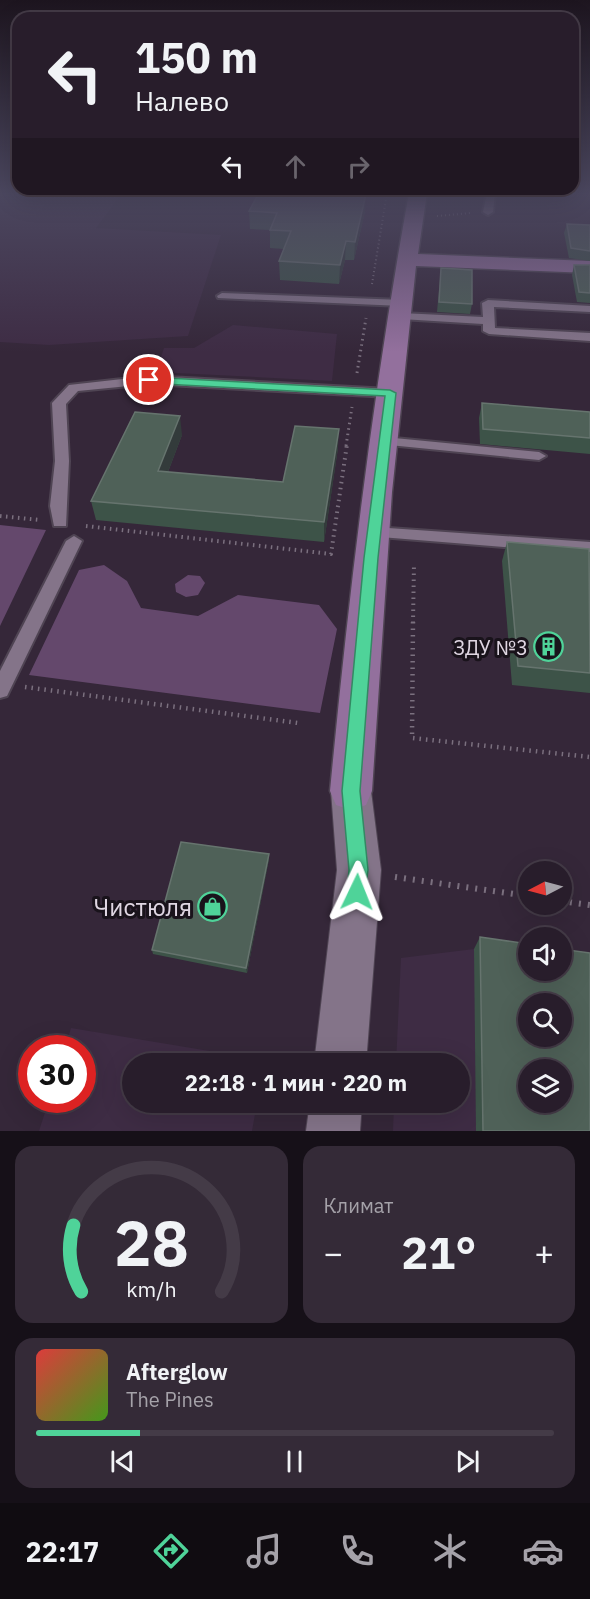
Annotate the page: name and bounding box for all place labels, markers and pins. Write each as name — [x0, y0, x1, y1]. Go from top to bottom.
pin — [123, 354, 174, 405]
building icon: ЗДУ №3 — [533, 631, 565, 663]
place label: ЗДУ №3 — [453, 634, 528, 661]
place label: Чистюля — [94, 891, 192, 923]
shop icon: Чистюля — [197, 891, 229, 923]

